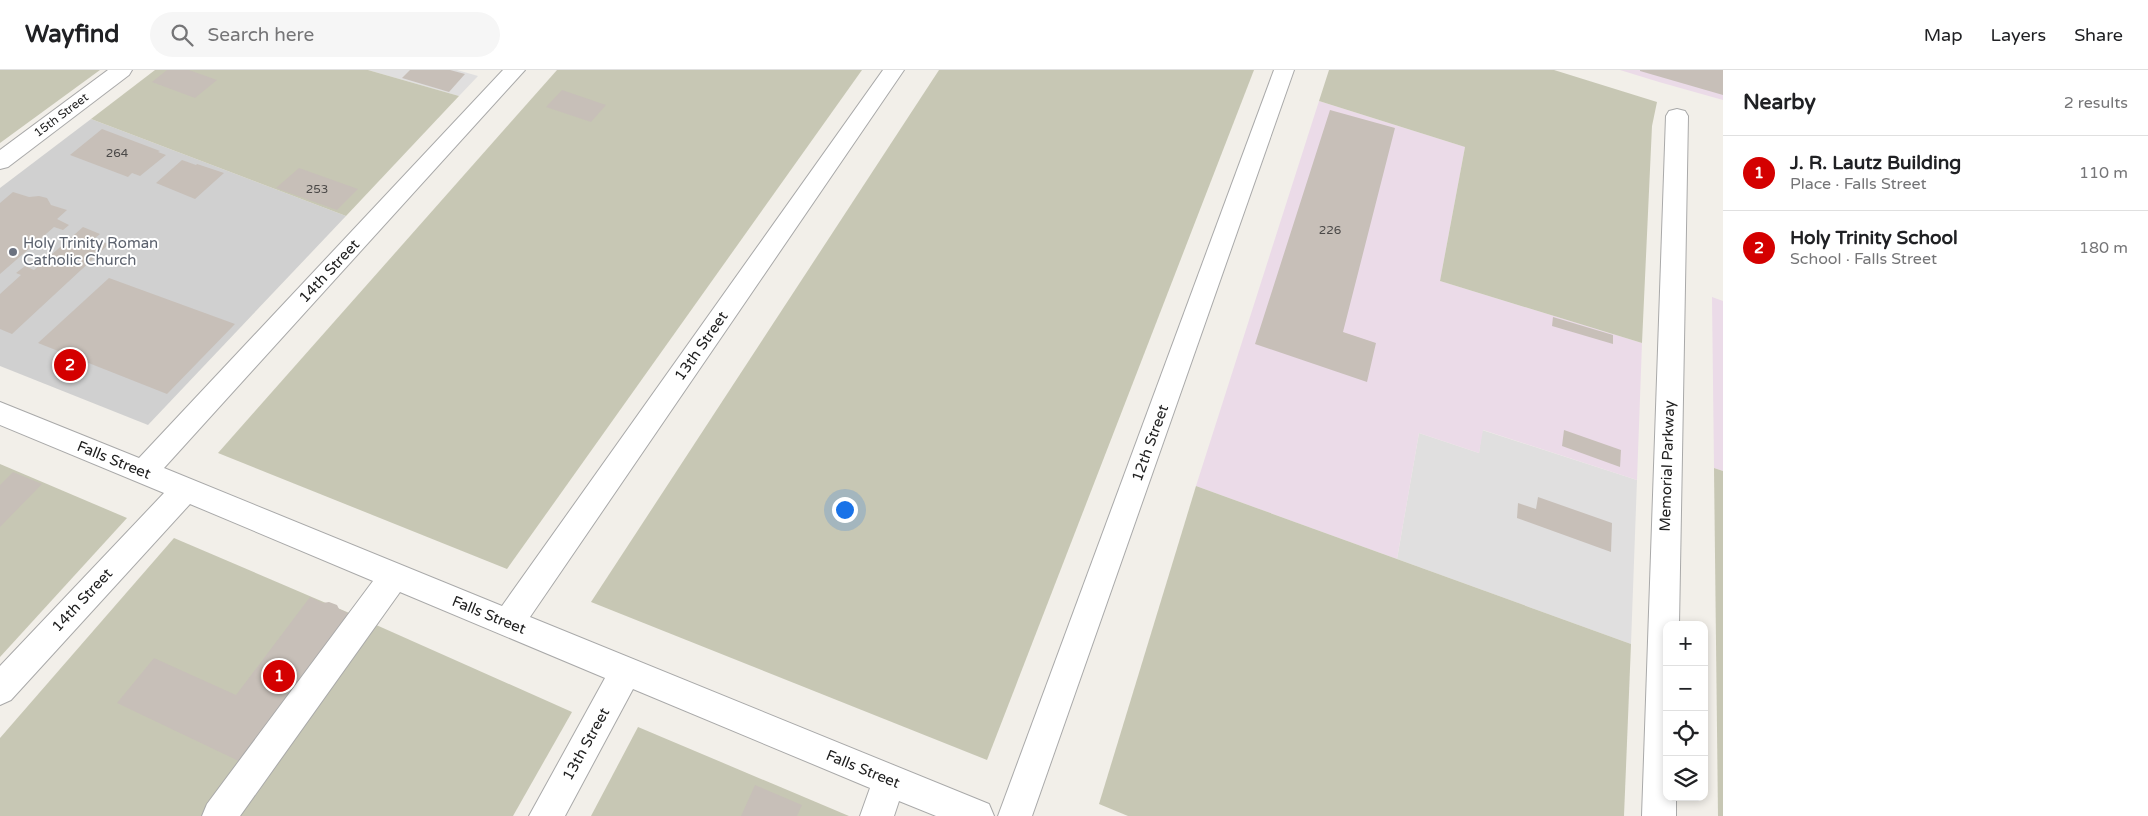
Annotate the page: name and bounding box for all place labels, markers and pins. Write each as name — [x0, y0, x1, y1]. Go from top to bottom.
place label: Holy Trinity Roman Catholic Church — [23, 234, 158, 269]
marker: Holy Trinity Roman Catholic Church — [7, 246, 19, 258]
pin: 2 — [54, 346, 86, 384]
pin: 1 — [263, 657, 295, 695]

